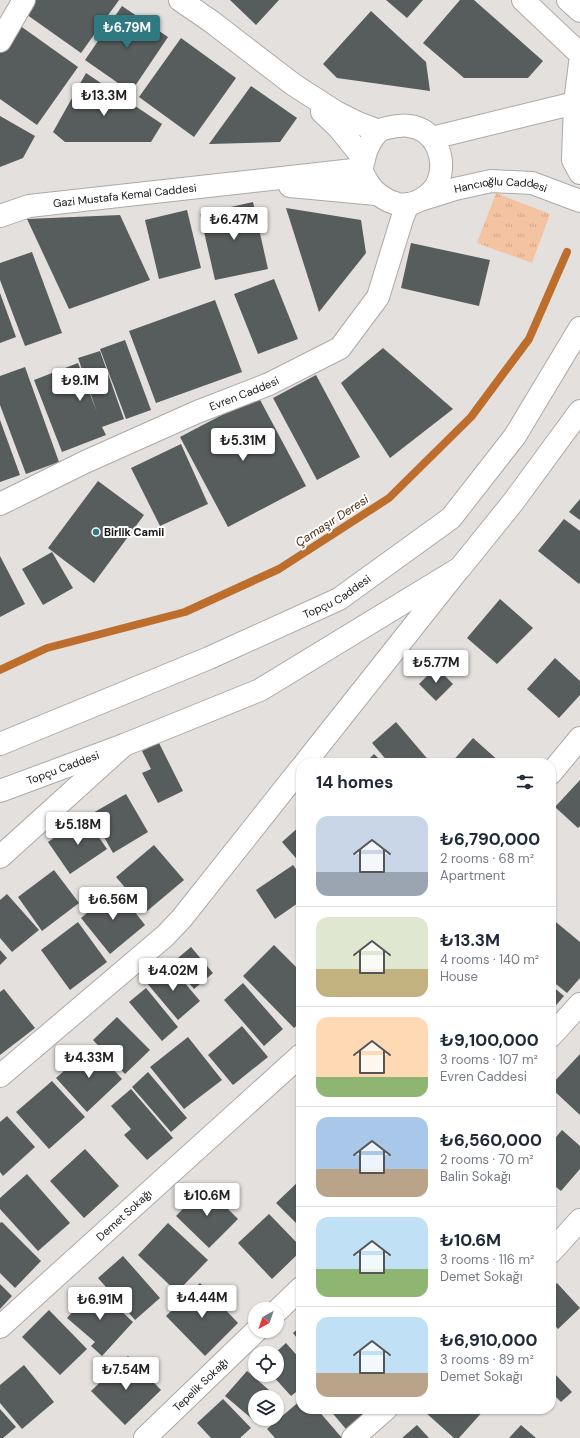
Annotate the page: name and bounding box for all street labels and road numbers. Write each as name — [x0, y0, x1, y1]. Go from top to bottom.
street label: Hancıoğlu Caddesi — [453, 174, 549, 196]
street label: Gazi Mustafa Kemal Caddesi — [52, 180, 197, 210]
street label: Evren Caddesi — [207, 373, 281, 414]
street label: Topçu Caddesi — [301, 571, 373, 621]
street label: Topçu Caddesi — [25, 748, 101, 788]
street label: Demet Sokağı — [93, 1186, 155, 1244]
street label: Tepelik Sokağı — [170, 1355, 231, 1414]

